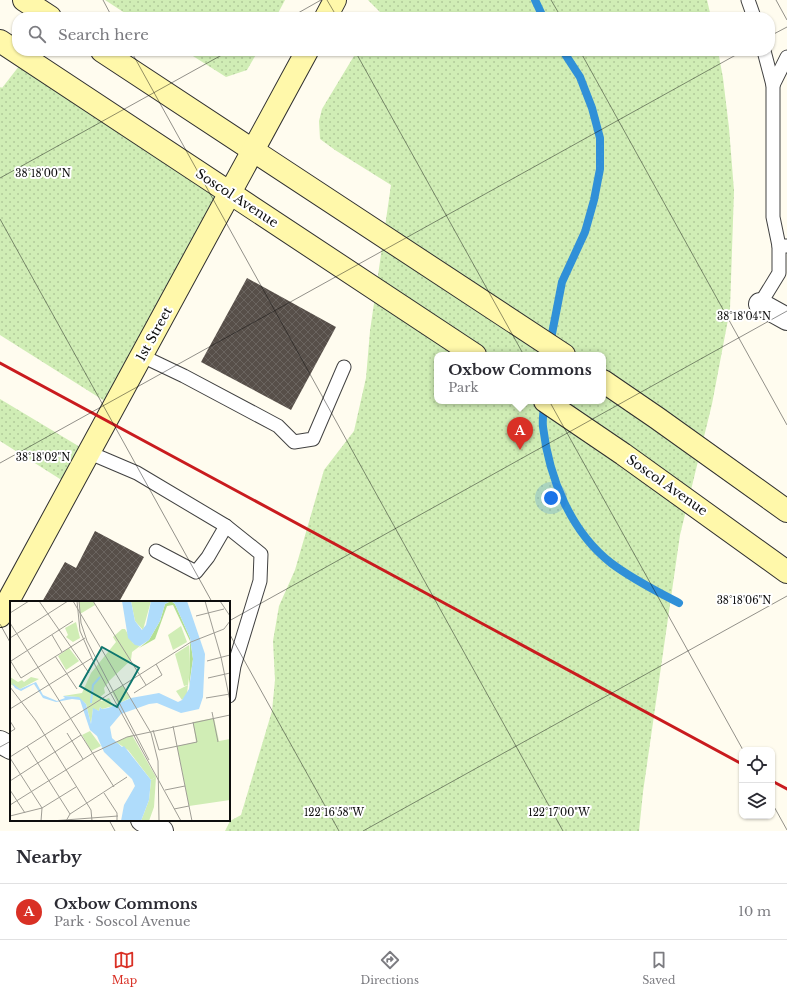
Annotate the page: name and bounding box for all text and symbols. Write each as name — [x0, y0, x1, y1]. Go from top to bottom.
search box — [12, 12, 775, 56]
icon: search — [26, 23, 48, 45]
text: Search here — [58, 25, 149, 44]
street label: Soscol Avenue — [192, 165, 282, 231]
text: 38°18'00"N — [15, 167, 71, 180]
street label: 1st Street — [132, 304, 176, 364]
text: 38°18'04"N — [717, 310, 771, 323]
popup — [434, 352, 606, 404]
text: Oxbow Commons — [448, 360, 592, 379]
text: Park — [448, 379, 478, 396]
pin: A — [507, 417, 533, 450]
text: 38°18'02"N — [16, 451, 70, 464]
street label: Soscol Avenue — [623, 451, 711, 519]
your location — [541, 488, 561, 508]
text: 38°18'06"N — [717, 594, 771, 607]
inset map — [10, 601, 230, 821]
map controls — [739, 747, 775, 819]
button: locate — [739, 747, 775, 783]
button: layers — [739, 783, 775, 819]
text: 122°16'58"W — [304, 806, 364, 819]
text: 122°17'00"W — [528, 806, 590, 819]
text: Nearby — [16, 847, 82, 868]
text: Oxbow Commons — [54, 894, 198, 913]
text: A — [24, 903, 34, 920]
text: 10 m — [738, 903, 771, 920]
text: Park · Soscol Avenue — [54, 913, 190, 930]
tab: Map — [112, 949, 137, 987]
tab: Directions — [360, 949, 419, 987]
tab: Saved — [642, 949, 675, 987]

